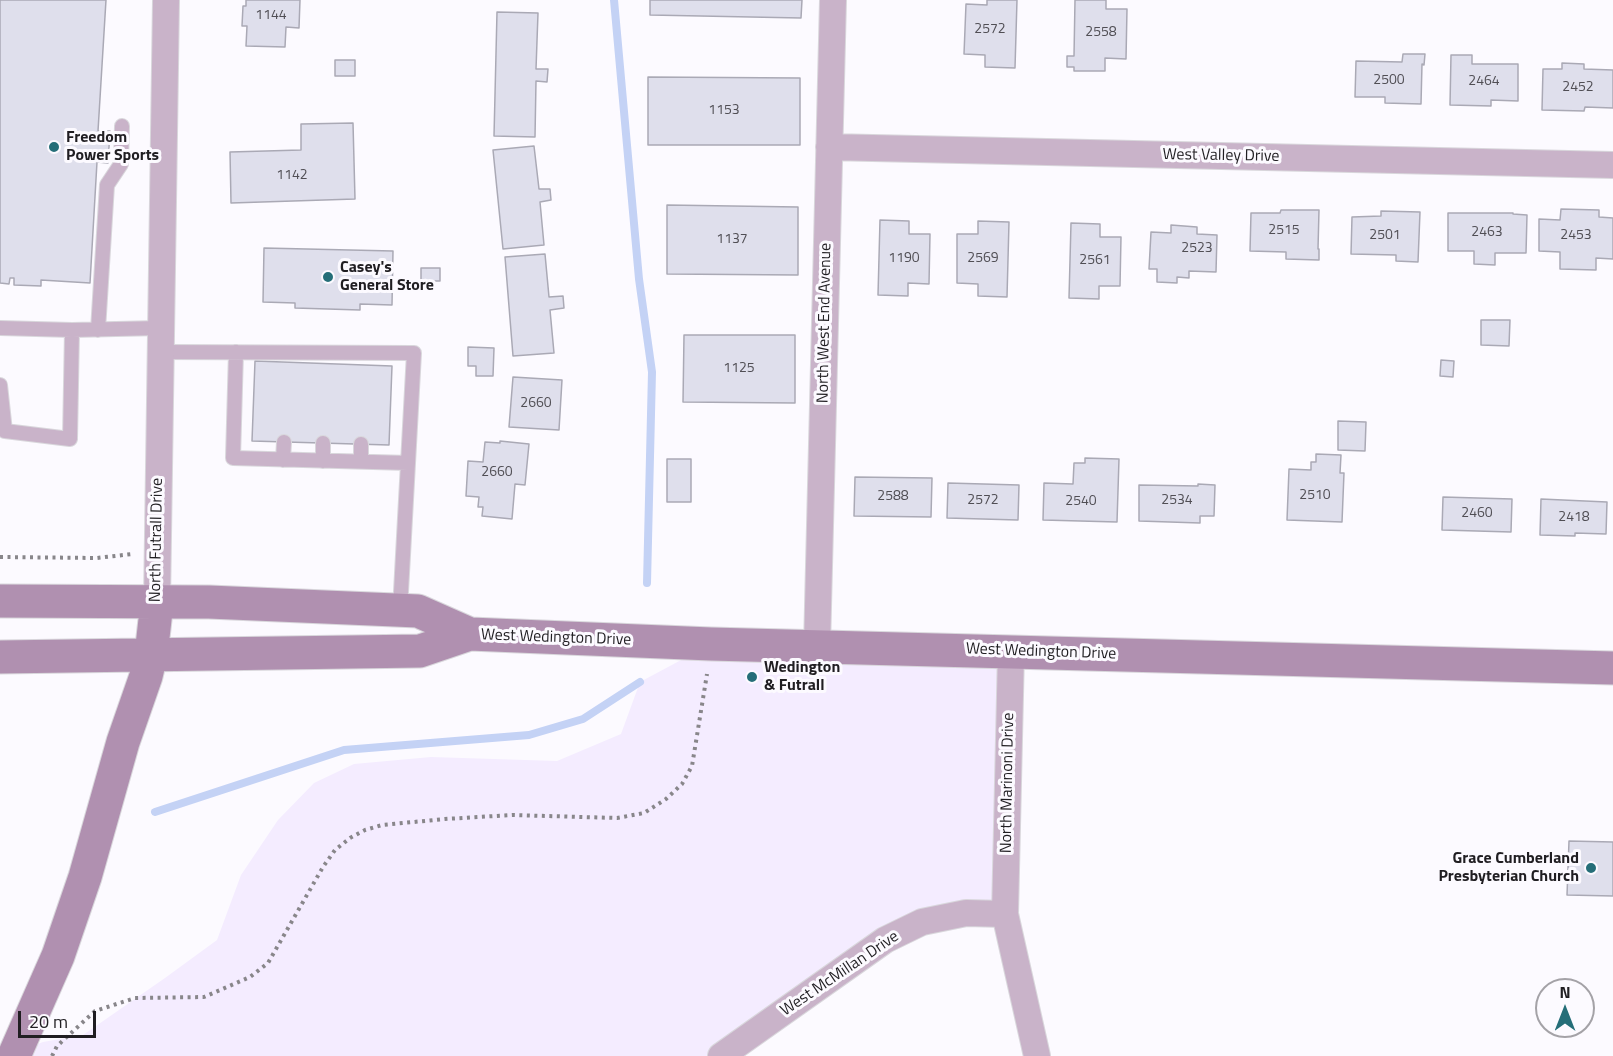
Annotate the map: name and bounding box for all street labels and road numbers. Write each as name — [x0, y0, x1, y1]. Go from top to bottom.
street label: West Valley Drive — [1162, 145, 1280, 167]
street label: North West End Avenue — [814, 243, 836, 403]
street label: North Futrall Drive — [146, 478, 168, 602]
street label: West Wedington Drive — [481, 626, 631, 650]
street label: West Wedington Drive — [966, 640, 1116, 664]
street label: North Marinoni Drive — [997, 713, 1019, 853]
street label: West McMillan Drive — [777, 927, 903, 1021]

